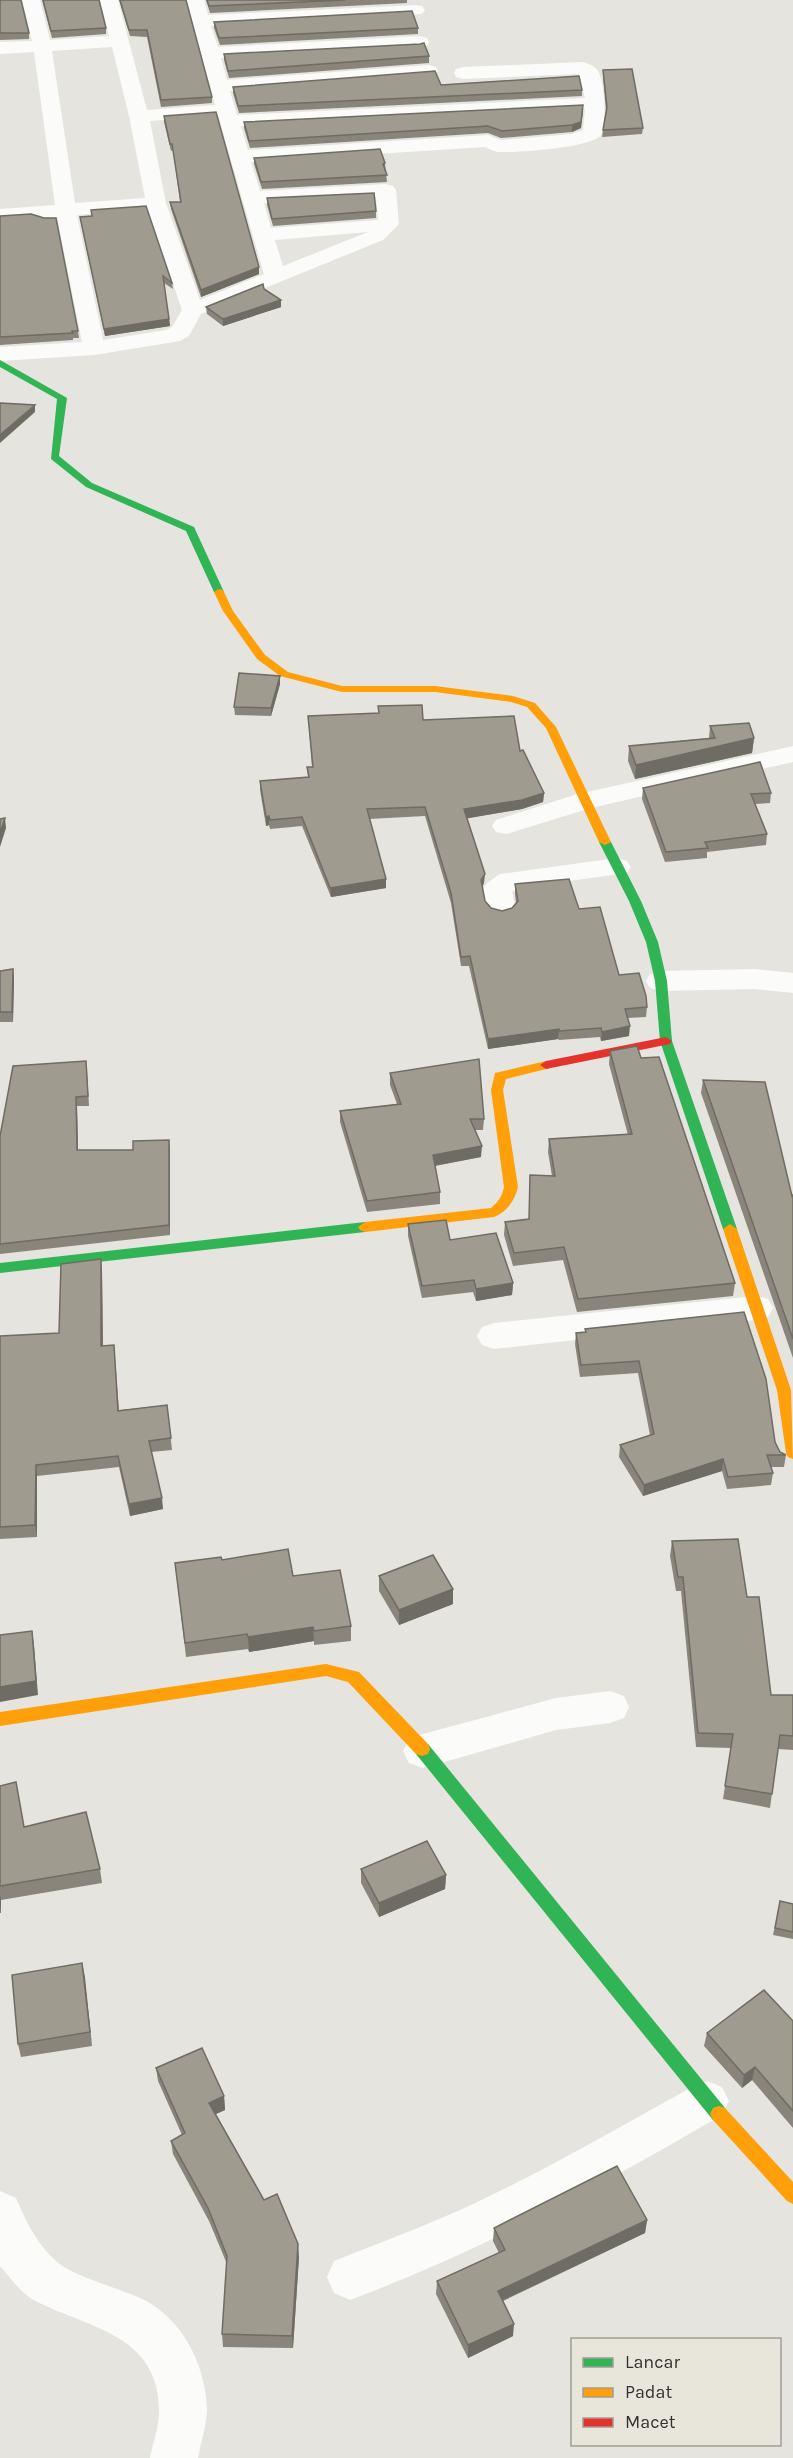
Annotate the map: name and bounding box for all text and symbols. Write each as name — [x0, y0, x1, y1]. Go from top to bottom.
legend — [571, 2338, 781, 2446]
text: Lancar — [625, 2351, 680, 2373]
text: Padat — [625, 2381, 672, 2403]
text: Macet — [625, 2411, 676, 2433]

